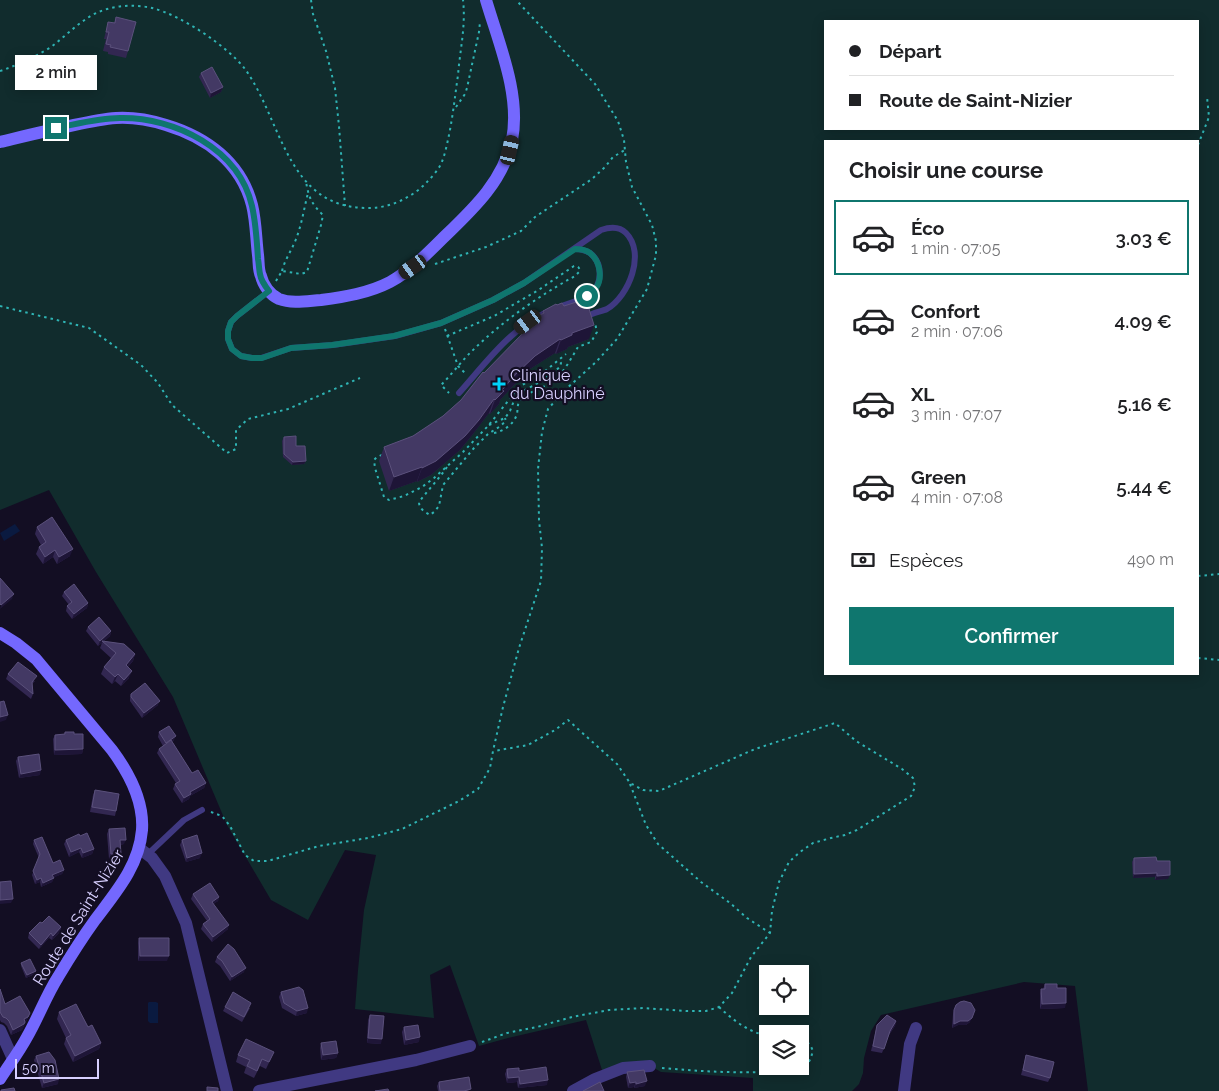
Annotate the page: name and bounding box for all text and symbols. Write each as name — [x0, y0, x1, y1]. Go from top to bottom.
text: Départ — [879, 40, 942, 62]
callout: 2 min — [15, 56, 97, 90]
text: 2 min — [36, 63, 77, 82]
text: Route de Saint-Nizier — [879, 89, 1072, 111]
route end — [45, 117, 67, 139]
car — [499, 134, 520, 166]
text: Choisir une course — [849, 157, 1043, 183]
icon: car — [851, 215, 896, 260]
text: Éco — [911, 217, 944, 239]
text: 3.03 € — [1116, 227, 1172, 249]
text: 1 min · 07:05 — [911, 239, 1000, 258]
car — [396, 252, 429, 282]
route start — [576, 285, 598, 307]
icon: car — [851, 298, 896, 343]
text: Confort — [911, 300, 980, 322]
car — [511, 307, 544, 337]
text: 4.09 € — [1115, 310, 1172, 332]
text: 2 min · 07:06 — [911, 322, 1003, 341]
place label: Clinique du Dauphiné — [510, 366, 605, 403]
marker: Clinique du Dauphiné — [492, 377, 506, 391]
icon: car — [851, 381, 896, 426]
text: XL — [911, 383, 934, 405]
text: 5.16 € — [1117, 393, 1172, 415]
text: 3 min · 07:07 — [911, 405, 1002, 424]
icon: car — [851, 464, 896, 509]
text: Green — [911, 466, 966, 488]
text: 5.44 € — [1116, 476, 1172, 498]
text: 4 min · 07:08 — [911, 488, 1003, 507]
icon: cash — [849, 546, 877, 574]
text: Espèces — [889, 549, 963, 571]
text: 490 m — [1127, 550, 1174, 569]
button: Confirmer — [849, 607, 1174, 665]
street label: Route de Saint-Nizier — [29, 845, 128, 989]
map controls — [759, 965, 809, 1075]
button: locate — [759, 965, 809, 1015]
button: layers — [759, 1025, 809, 1075]
scale bar — [15, 1056, 99, 1079]
text: 50 m — [22, 1060, 55, 1076]

